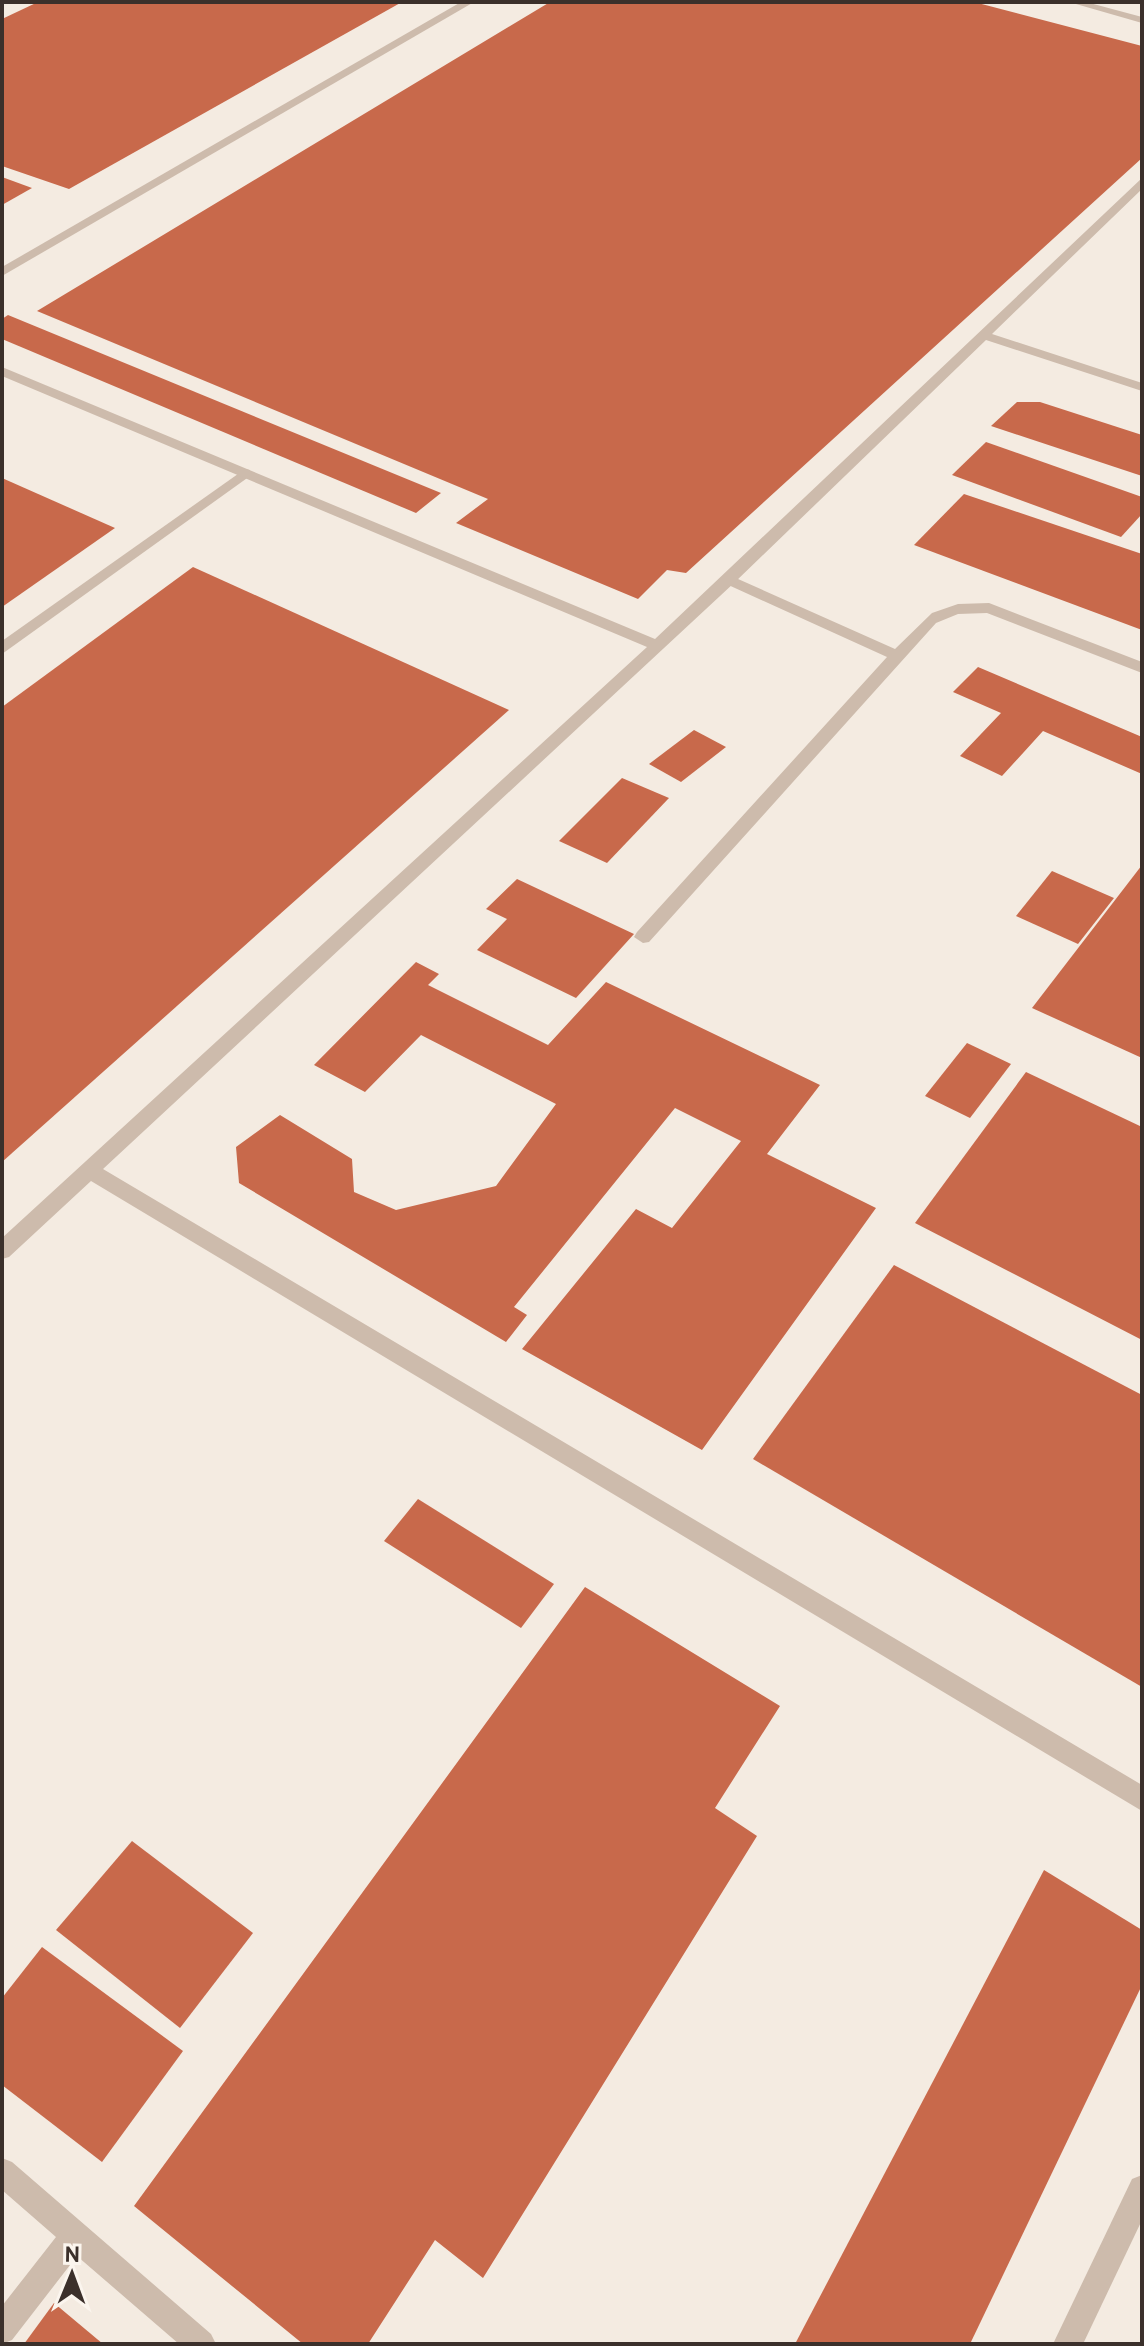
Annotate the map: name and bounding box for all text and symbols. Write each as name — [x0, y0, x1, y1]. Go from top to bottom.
north arrow — [32, 2234, 112, 2314]
text: N — [64, 2243, 80, 2270]

